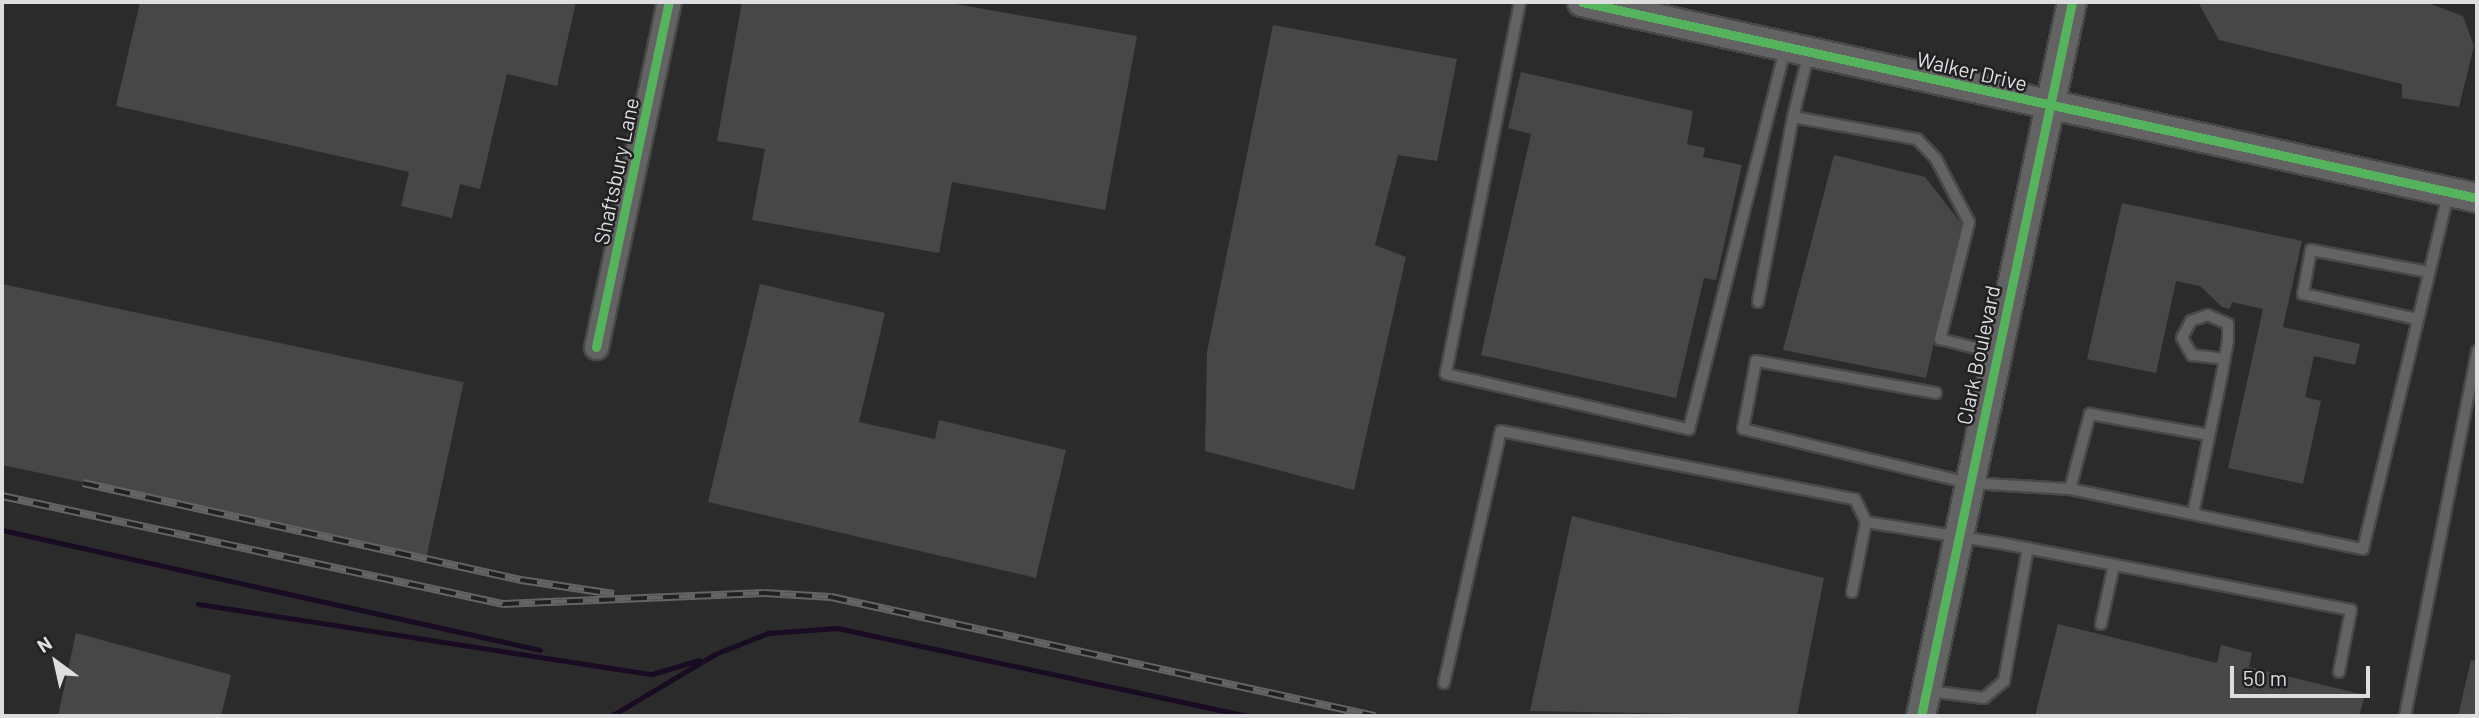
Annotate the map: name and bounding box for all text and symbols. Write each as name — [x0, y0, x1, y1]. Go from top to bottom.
street label: Walker Drive — [1914, 46, 2030, 96]
street label: Shaftsbury Lane — [588, 95, 644, 247]
street label: Clark Boulevard — [1951, 283, 2005, 427]
north arrow — [21, 627, 91, 697]
text: N — [33, 631, 56, 657]
scale bar — [2234, 652, 2374, 696]
text: 50 m — [2243, 665, 2287, 690]

